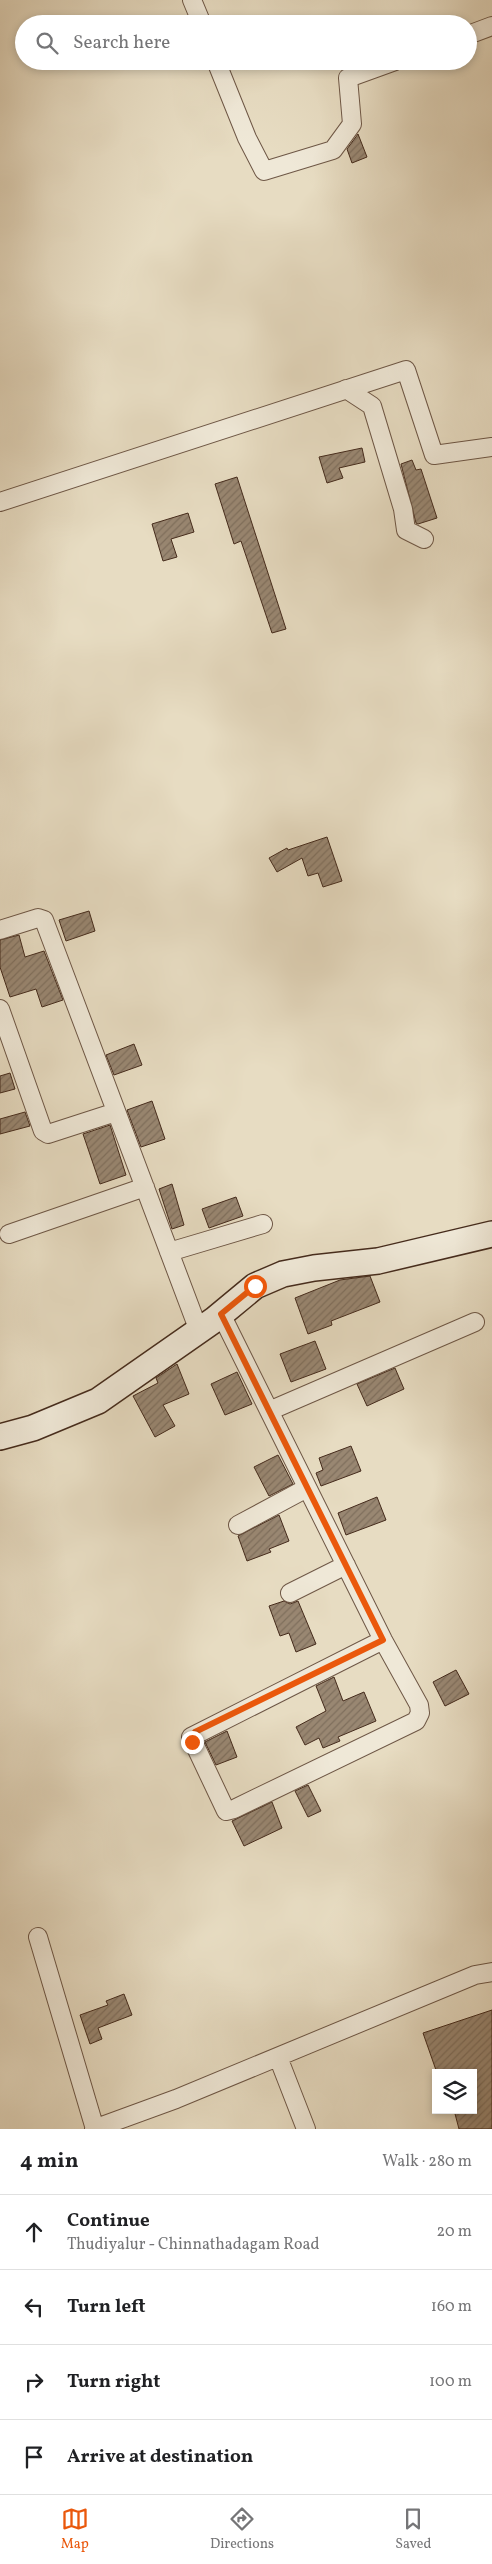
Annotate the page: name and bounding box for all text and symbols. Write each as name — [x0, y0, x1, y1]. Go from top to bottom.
search box — [15, 15, 477, 70]
icon: search — [33, 29, 61, 57]
text: Search here — [73, 30, 170, 56]
route start — [244, 1275, 267, 1298]
route end — [181, 1731, 204, 1754]
map controls — [432, 2069, 477, 2114]
button: layers — [432, 2069, 477, 2114]
text: 4 min — [20, 2147, 79, 2176]
text: Walk · 280 m — [382, 2151, 472, 2173]
text: Continue — [67, 2208, 150, 2234]
icon: ahead — [20, 2218, 48, 2246]
text: 20 m — [437, 2221, 472, 2243]
text: Thudiyalur - Chinnathadagam Road — [67, 2234, 319, 2256]
icon: left — [20, 2293, 48, 2321]
text: Turn left — [67, 2294, 146, 2320]
text: 160 m — [431, 2296, 472, 2318]
icon: right — [20, 2368, 48, 2396]
text: Turn right — [67, 2369, 160, 2395]
text: 100 m — [429, 2371, 472, 2393]
icon: arrive — [20, 2443, 48, 2471]
text: Arrive at destination — [67, 2444, 253, 2470]
tab: Map — [61, 2505, 89, 2554]
tab: Directions — [210, 2505, 274, 2554]
tab: Saved — [395, 2505, 431, 2554]

